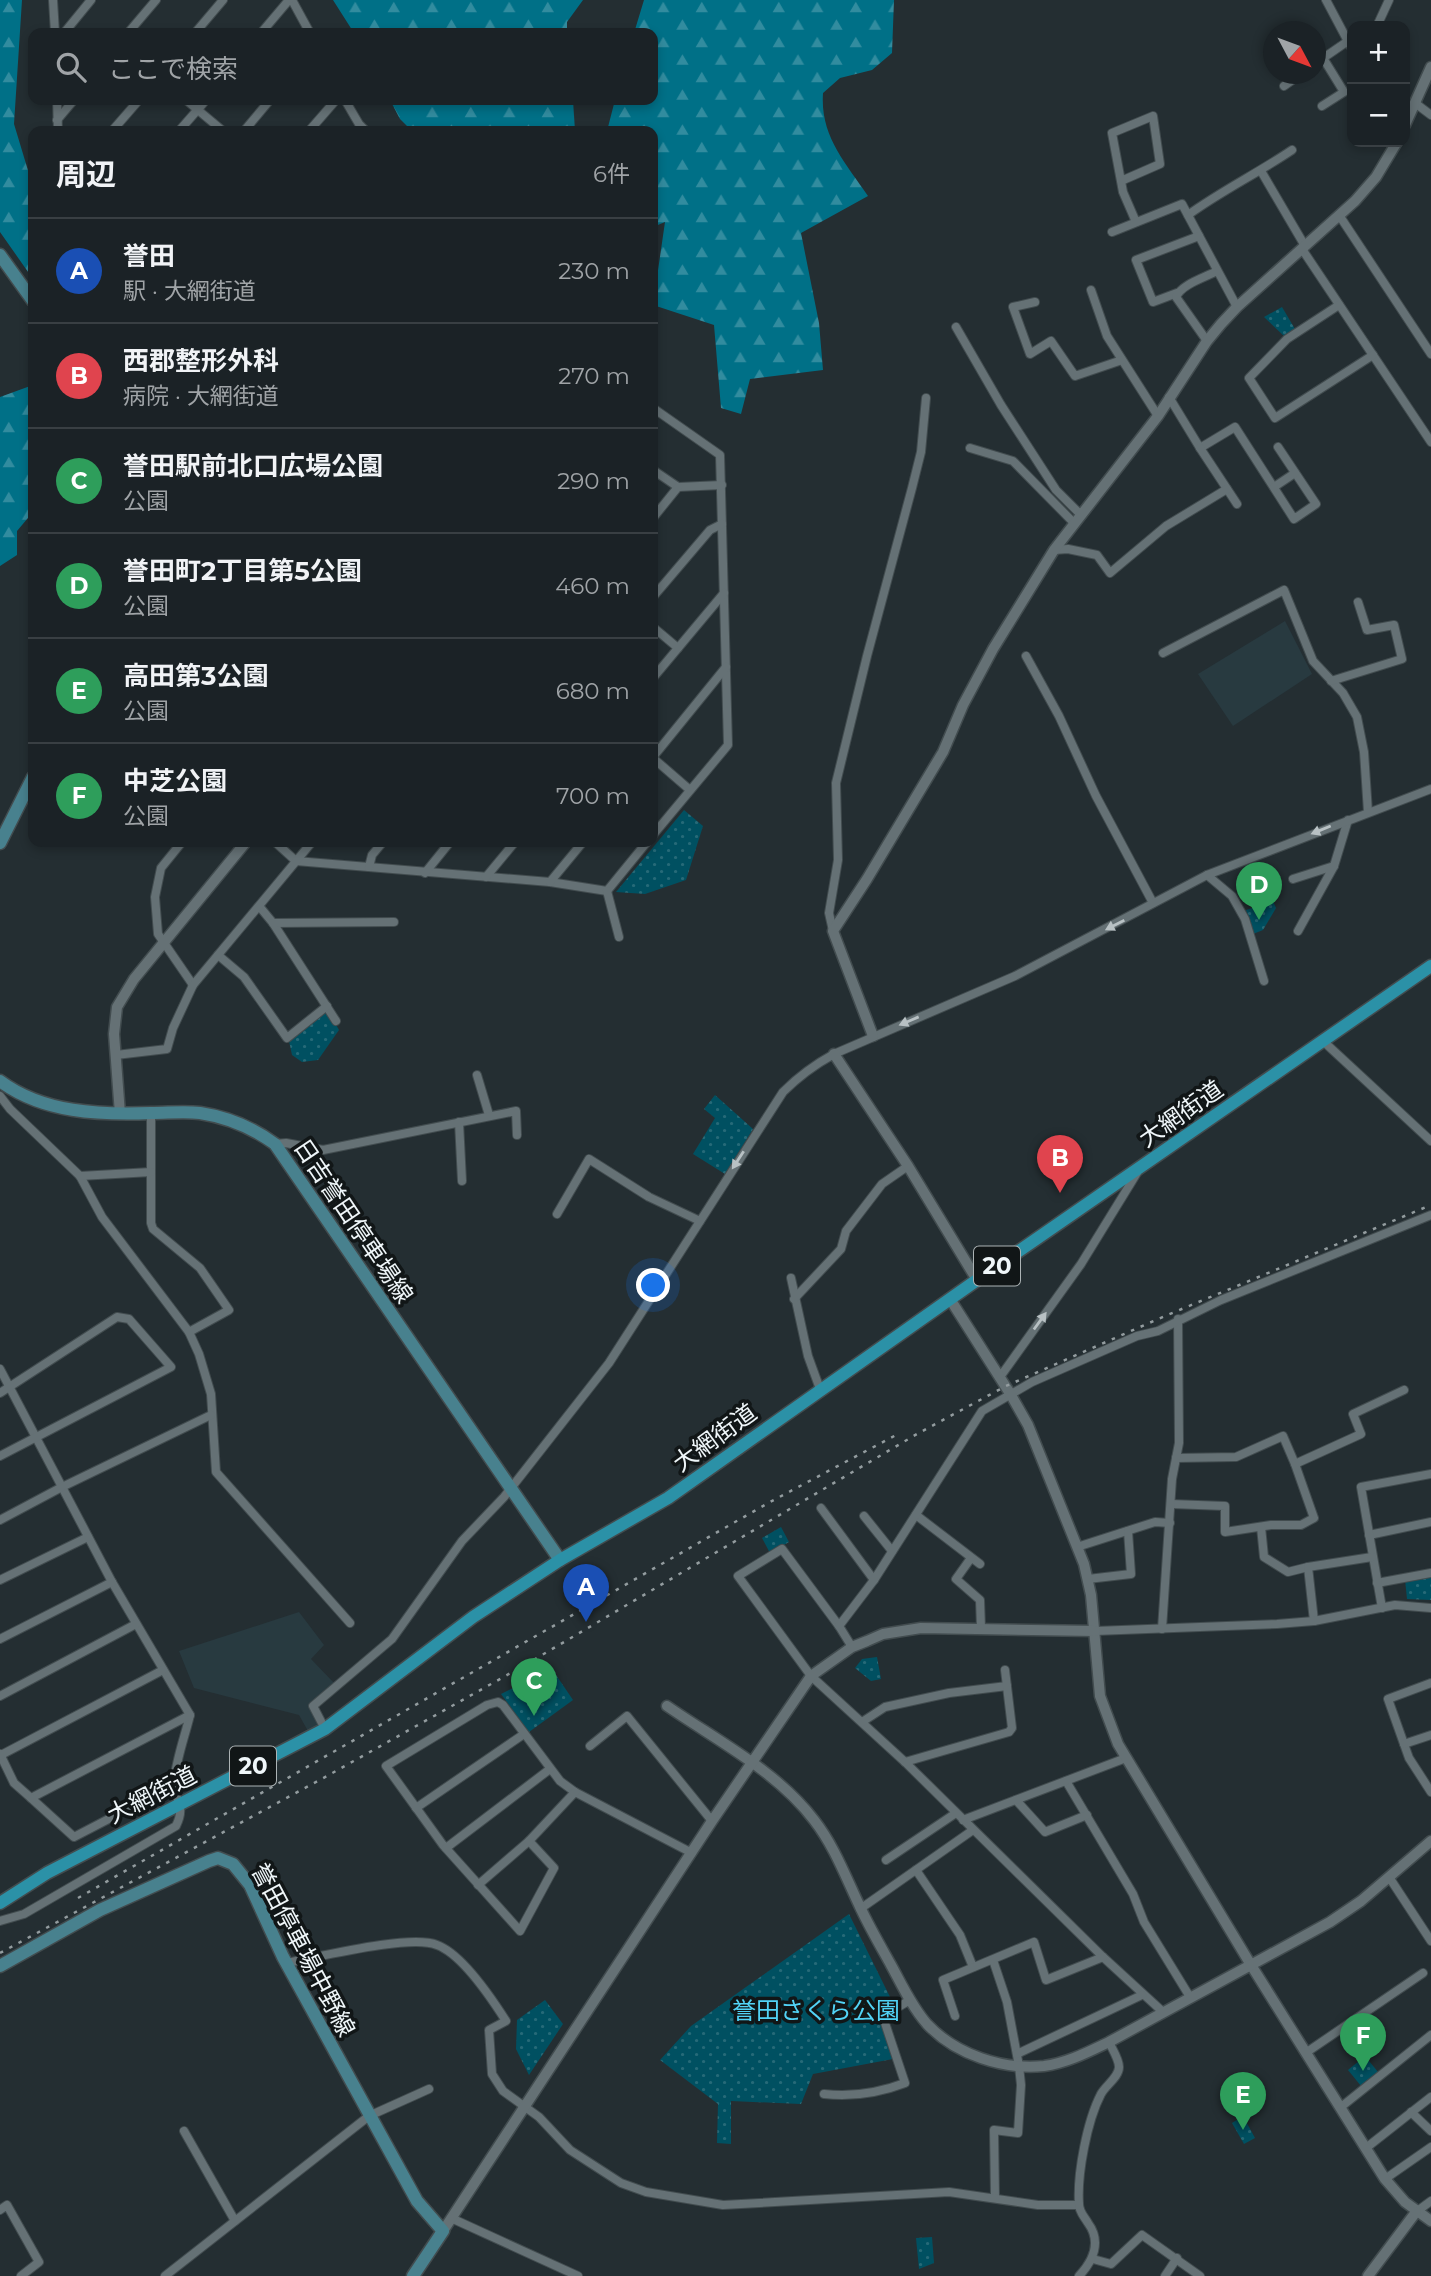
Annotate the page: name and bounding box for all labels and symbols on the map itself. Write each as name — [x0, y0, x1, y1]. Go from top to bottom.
north arrow — [1263, 21, 1326, 84]
one-way arrow — [1311, 825, 1332, 836]
pin: D — [1236, 862, 1282, 920]
one-way arrow — [1105, 919, 1125, 930]
one-way arrow — [898, 1016, 919, 1027]
street label: 大網街道 — [1133, 1074, 1228, 1153]
street label: 日吉誉田停車場線 — [288, 1133, 419, 1308]
pin: B — [1037, 1135, 1083, 1193]
one-way arrow — [732, 1151, 745, 1170]
road number: 20 — [974, 1246, 1020, 1286]
your location — [636, 1268, 670, 1302]
one-way arrow — [1033, 1312, 1047, 1330]
street label: 大網街道 — [667, 1398, 762, 1478]
pin: A — [563, 1564, 609, 1622]
pin: C — [511, 1658, 557, 1716]
road number: 20 — [230, 1746, 276, 1786]
street label: 大網街道 — [102, 1760, 201, 1829]
street label: 誉田停車場中野線 — [246, 1858, 361, 2041]
park label: 誉田さくら公園 — [732, 1996, 900, 2025]
pin: F — [1340, 2013, 1386, 2071]
pin: E — [1220, 2072, 1266, 2130]

